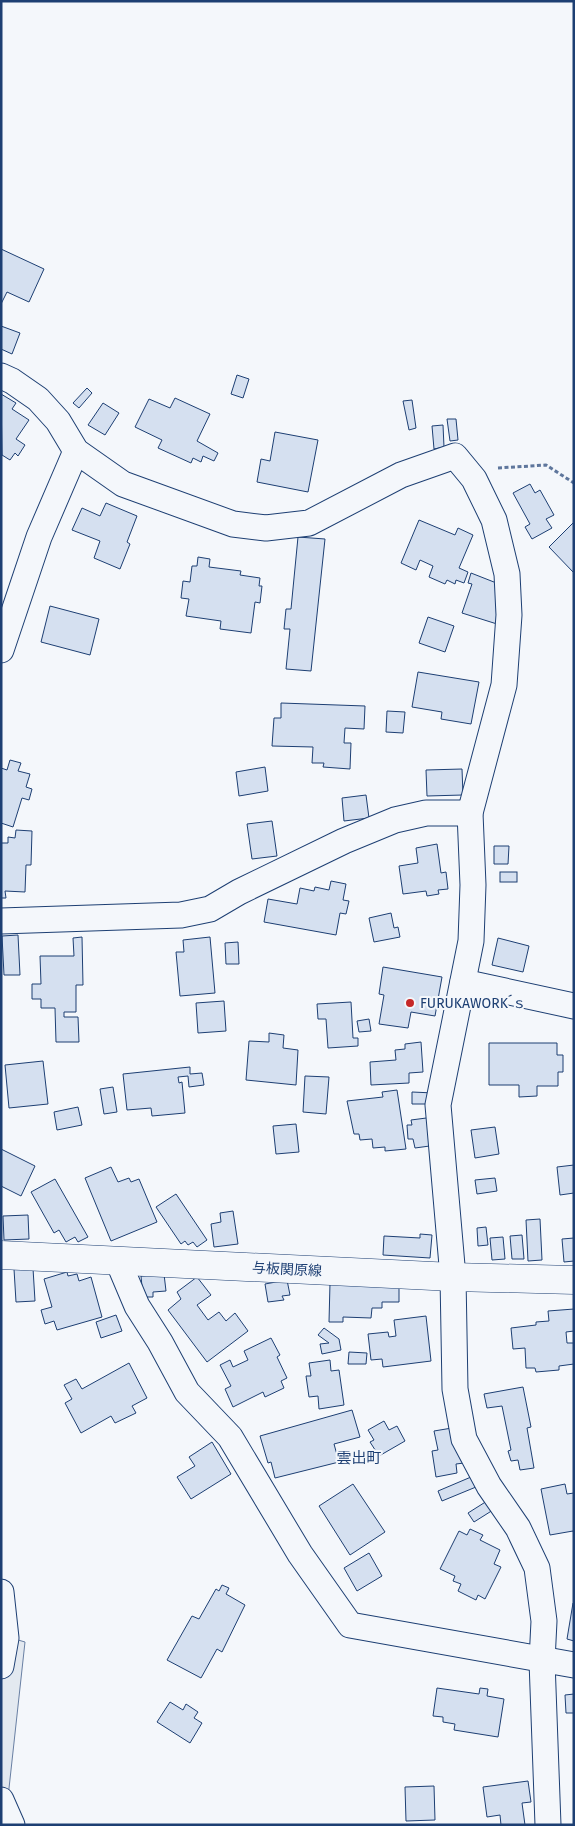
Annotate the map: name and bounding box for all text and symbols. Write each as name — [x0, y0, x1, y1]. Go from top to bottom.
place label: FURUKAWORK´ｓ — [420, 994, 526, 1012]
marker: FURUKAWORK´ｓ — [404, 997, 416, 1009]
street label: 与板関原線 — [252, 1259, 322, 1280]
district label: 雲出町 — [336, 1449, 382, 1467]

